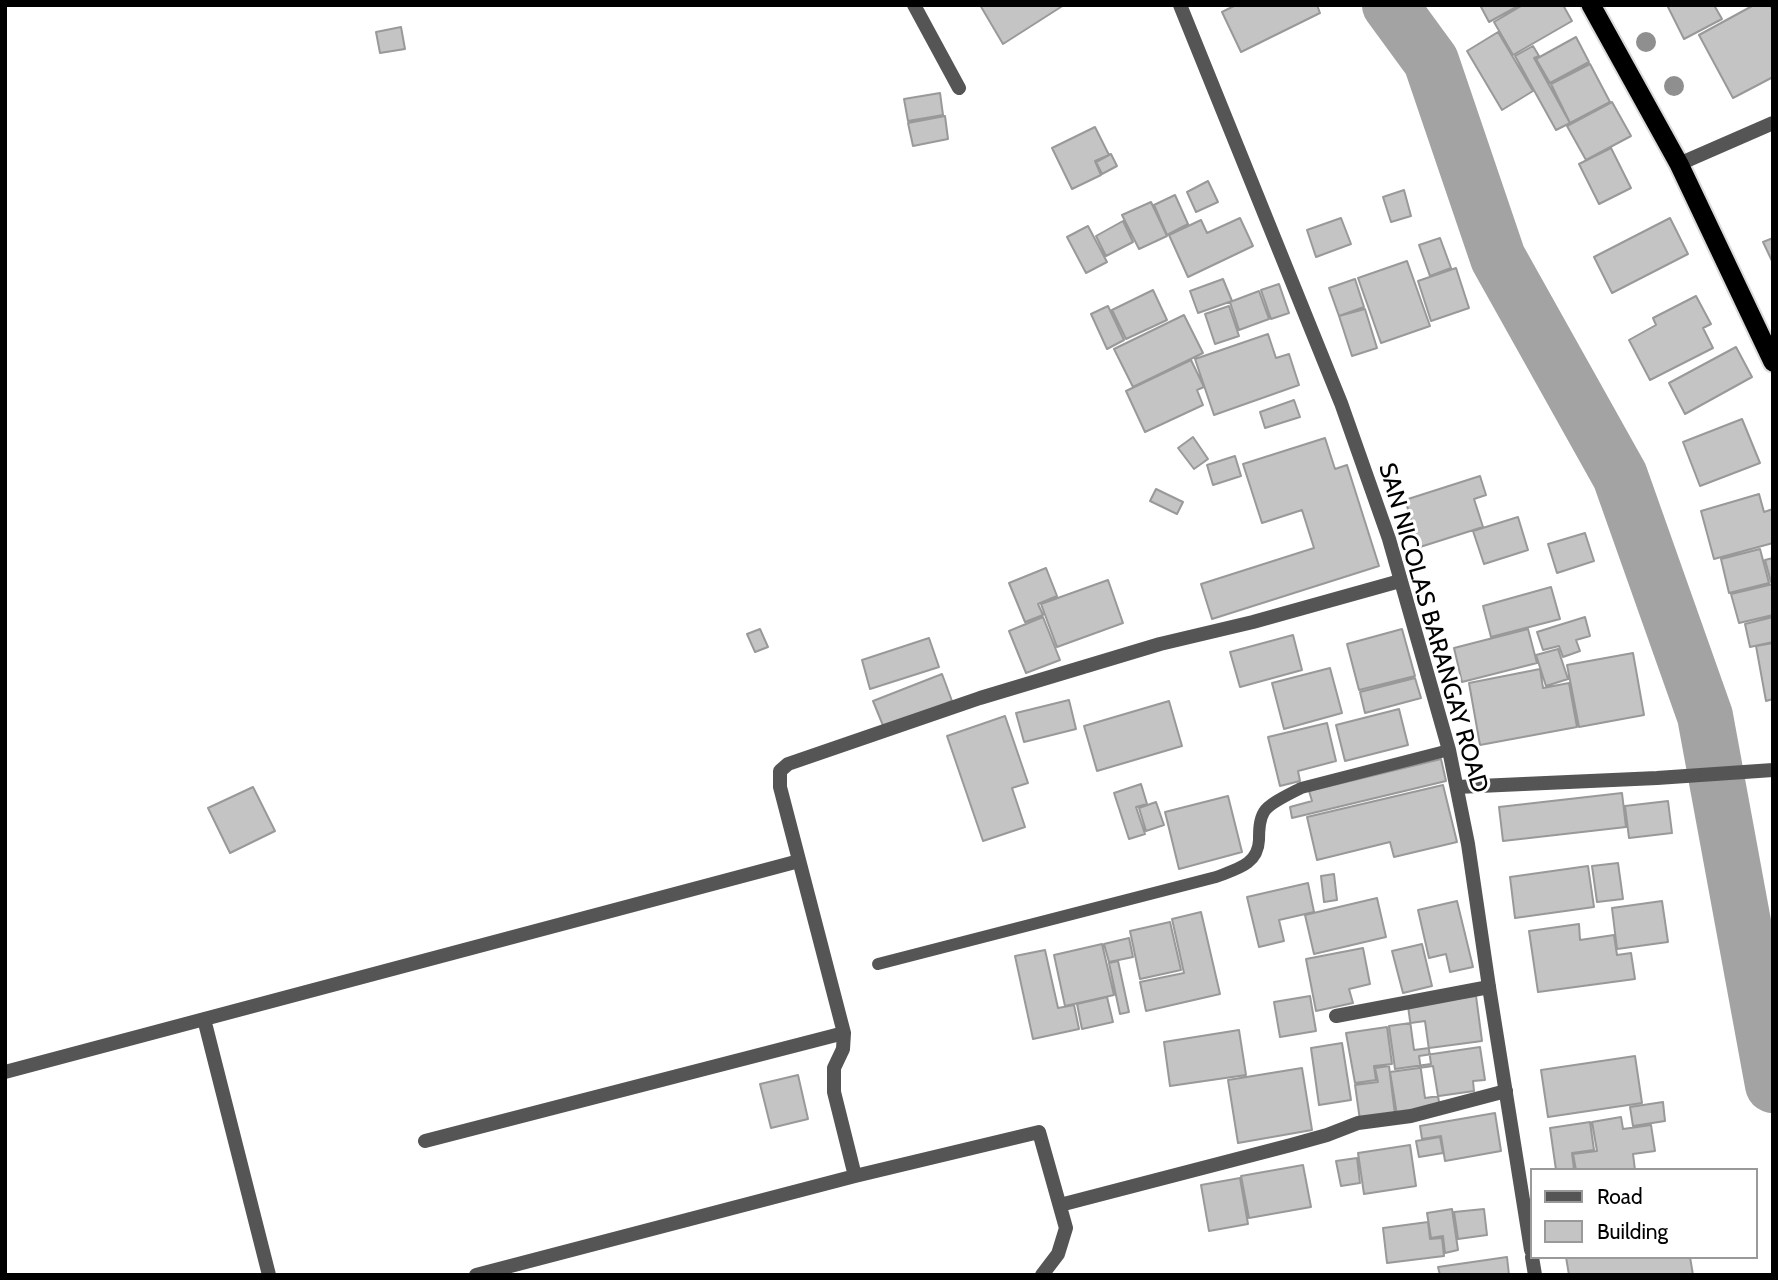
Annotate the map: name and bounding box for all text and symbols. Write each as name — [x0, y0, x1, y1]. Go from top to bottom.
street label: SAN NICOLAS BARANGAY ROAD — [1372, 460, 1494, 796]
legend — [1530, 1168, 1757, 1259]
text: Road — [1597, 1184, 1643, 1209]
text: Building — [1597, 1219, 1668, 1244]

